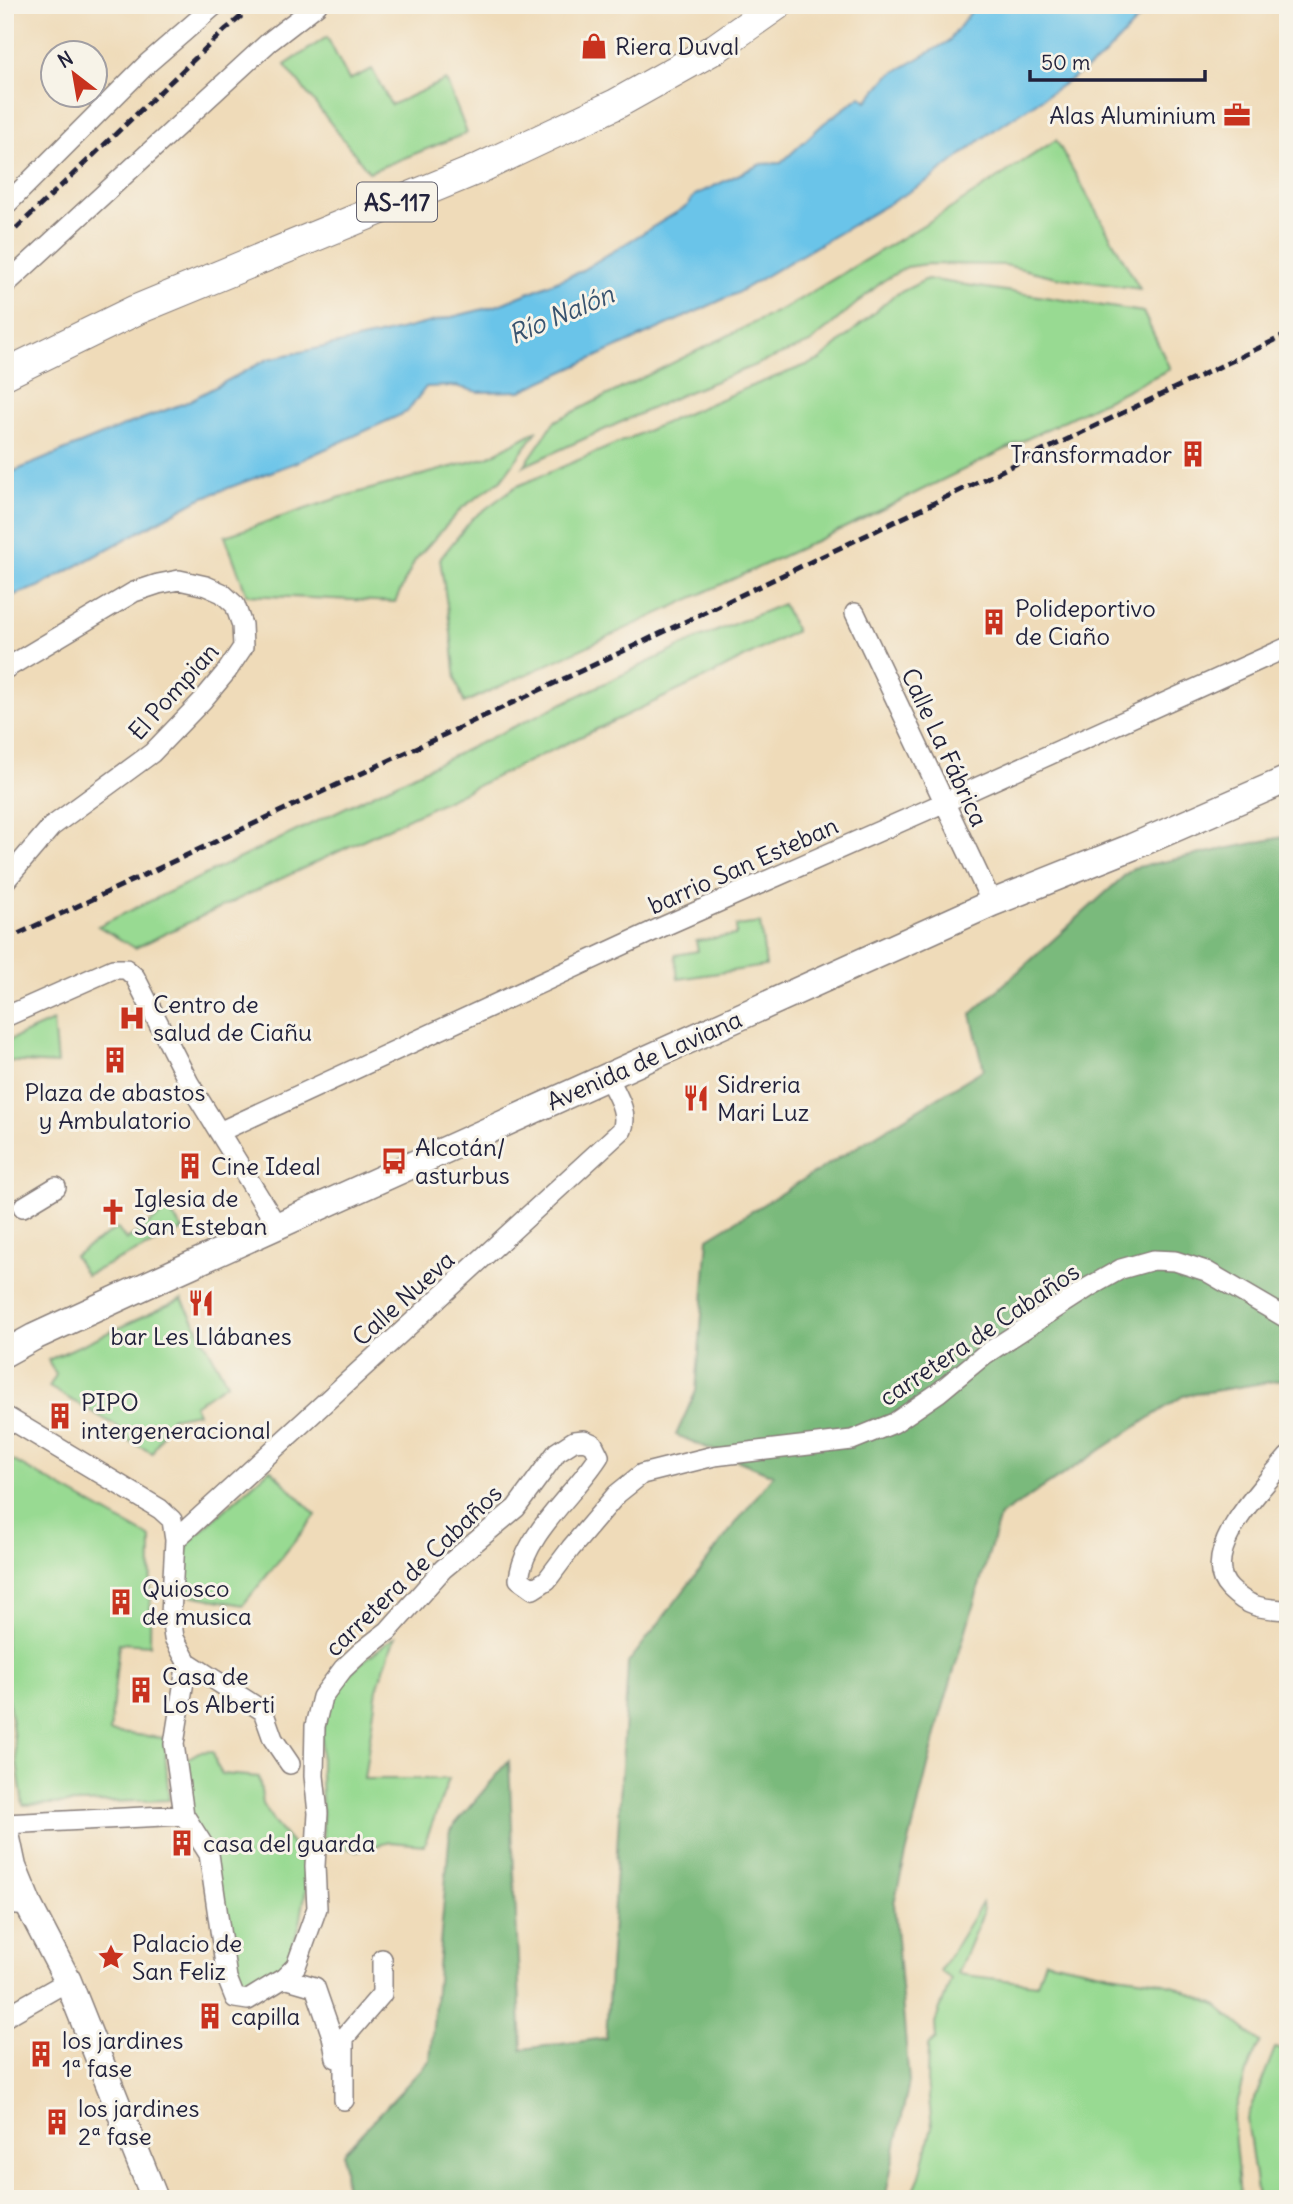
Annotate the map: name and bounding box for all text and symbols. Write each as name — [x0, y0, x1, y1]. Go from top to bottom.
shop icon: Riera Duval — [579, 31, 609, 61]
place label: Riera Duval — [615, 31, 739, 61]
north arrow — [38, 38, 108, 108]
scale bar — [1030, 38, 1206, 82]
text: N — [53, 46, 77, 73]
text: 50 m — [1041, 49, 1090, 76]
place label: Alas Aluminium — [1049, 100, 1216, 130]
office icon: Alas Aluminium — [1222, 100, 1252, 130]
road number: AS-117 — [357, 182, 437, 222]
water label: Río Nalón — [503, 277, 620, 351]
place label: Transformador — [1010, 439, 1172, 469]
building icon: Transformador — [1178, 439, 1208, 469]
place label: Polideportivo de Ciaño — [1015, 593, 1156, 651]
building icon: Polideportivo de Ciaño — [979, 607, 1009, 637]
street label: El Pompian — [122, 636, 224, 746]
street label: Calle La Fábrica — [895, 663, 995, 831]
street label: barrio San Esteban — [644, 810, 843, 920]
place label: Centro de salud de Ciañu — [153, 989, 312, 1047]
hospital icon: Centro de salud de Ciañu — [117, 1003, 147, 1033]
street label: Avenida de Laviana — [542, 1004, 746, 1116]
building icon: Plaza de abastos y Ambulatorio — [100, 1045, 130, 1075]
place label: Sidreria Mari Luz — [717, 1069, 809, 1127]
place label: Plaza de abastos y Ambulatorio — [25, 1077, 205, 1135]
restaurant icon: Sidreria Mari Luz — [681, 1083, 711, 1113]
place label: Alcotán/ asturbus — [415, 1132, 510, 1190]
bus stop icon: Alcotán/ asturbus — [379, 1146, 409, 1176]
building icon: Cine Ideal — [175, 1151, 205, 1181]
place label: Cine Ideal — [211, 1151, 321, 1181]
place label: Iglesia de San Esteban — [134, 1183, 267, 1241]
church icon: Iglesia de San Esteban — [98, 1197, 128, 1227]
street label: Calle Nueva — [346, 1244, 460, 1352]
street label: carretera de Cabaños — [873, 1256, 1085, 1412]
restaurant icon: bar Les Llábanes — [186, 1288, 216, 1318]
place label: bar Les Llábanes — [110, 1321, 292, 1351]
place label: PIPO intergeneracional — [81, 1387, 271, 1445]
building icon: PIPO intergeneracional — [45, 1401, 75, 1431]
street label: carretera de Cabaños — [318, 1478, 508, 1662]
place label: Quiosco de musica — [142, 1573, 252, 1631]
building icon: Quiosco de musica — [106, 1587, 136, 1617]
place label: Casa de Los Alberti — [162, 1661, 275, 1719]
building icon: Casa de Los Alberti — [126, 1675, 156, 1705]
building icon: casa del guarda — [167, 1828, 197, 1858]
place label: casa del guarda — [203, 1828, 375, 1858]
place label: Palacio de San Feliz — [132, 1928, 242, 1986]
place icon: Palacio de San Feliz — [96, 1942, 126, 1972]
building icon: capilla — [195, 2001, 225, 2031]
place label: capilla — [231, 2001, 300, 2031]
place label: los jardines 1ª fase — [62, 2025, 183, 2083]
building icon: los jardines 1ª fase — [26, 2039, 56, 2069]
place label: los jardines 2ª fase — [78, 2093, 199, 2151]
building icon: los jardines 2ª fase — [42, 2107, 72, 2137]

